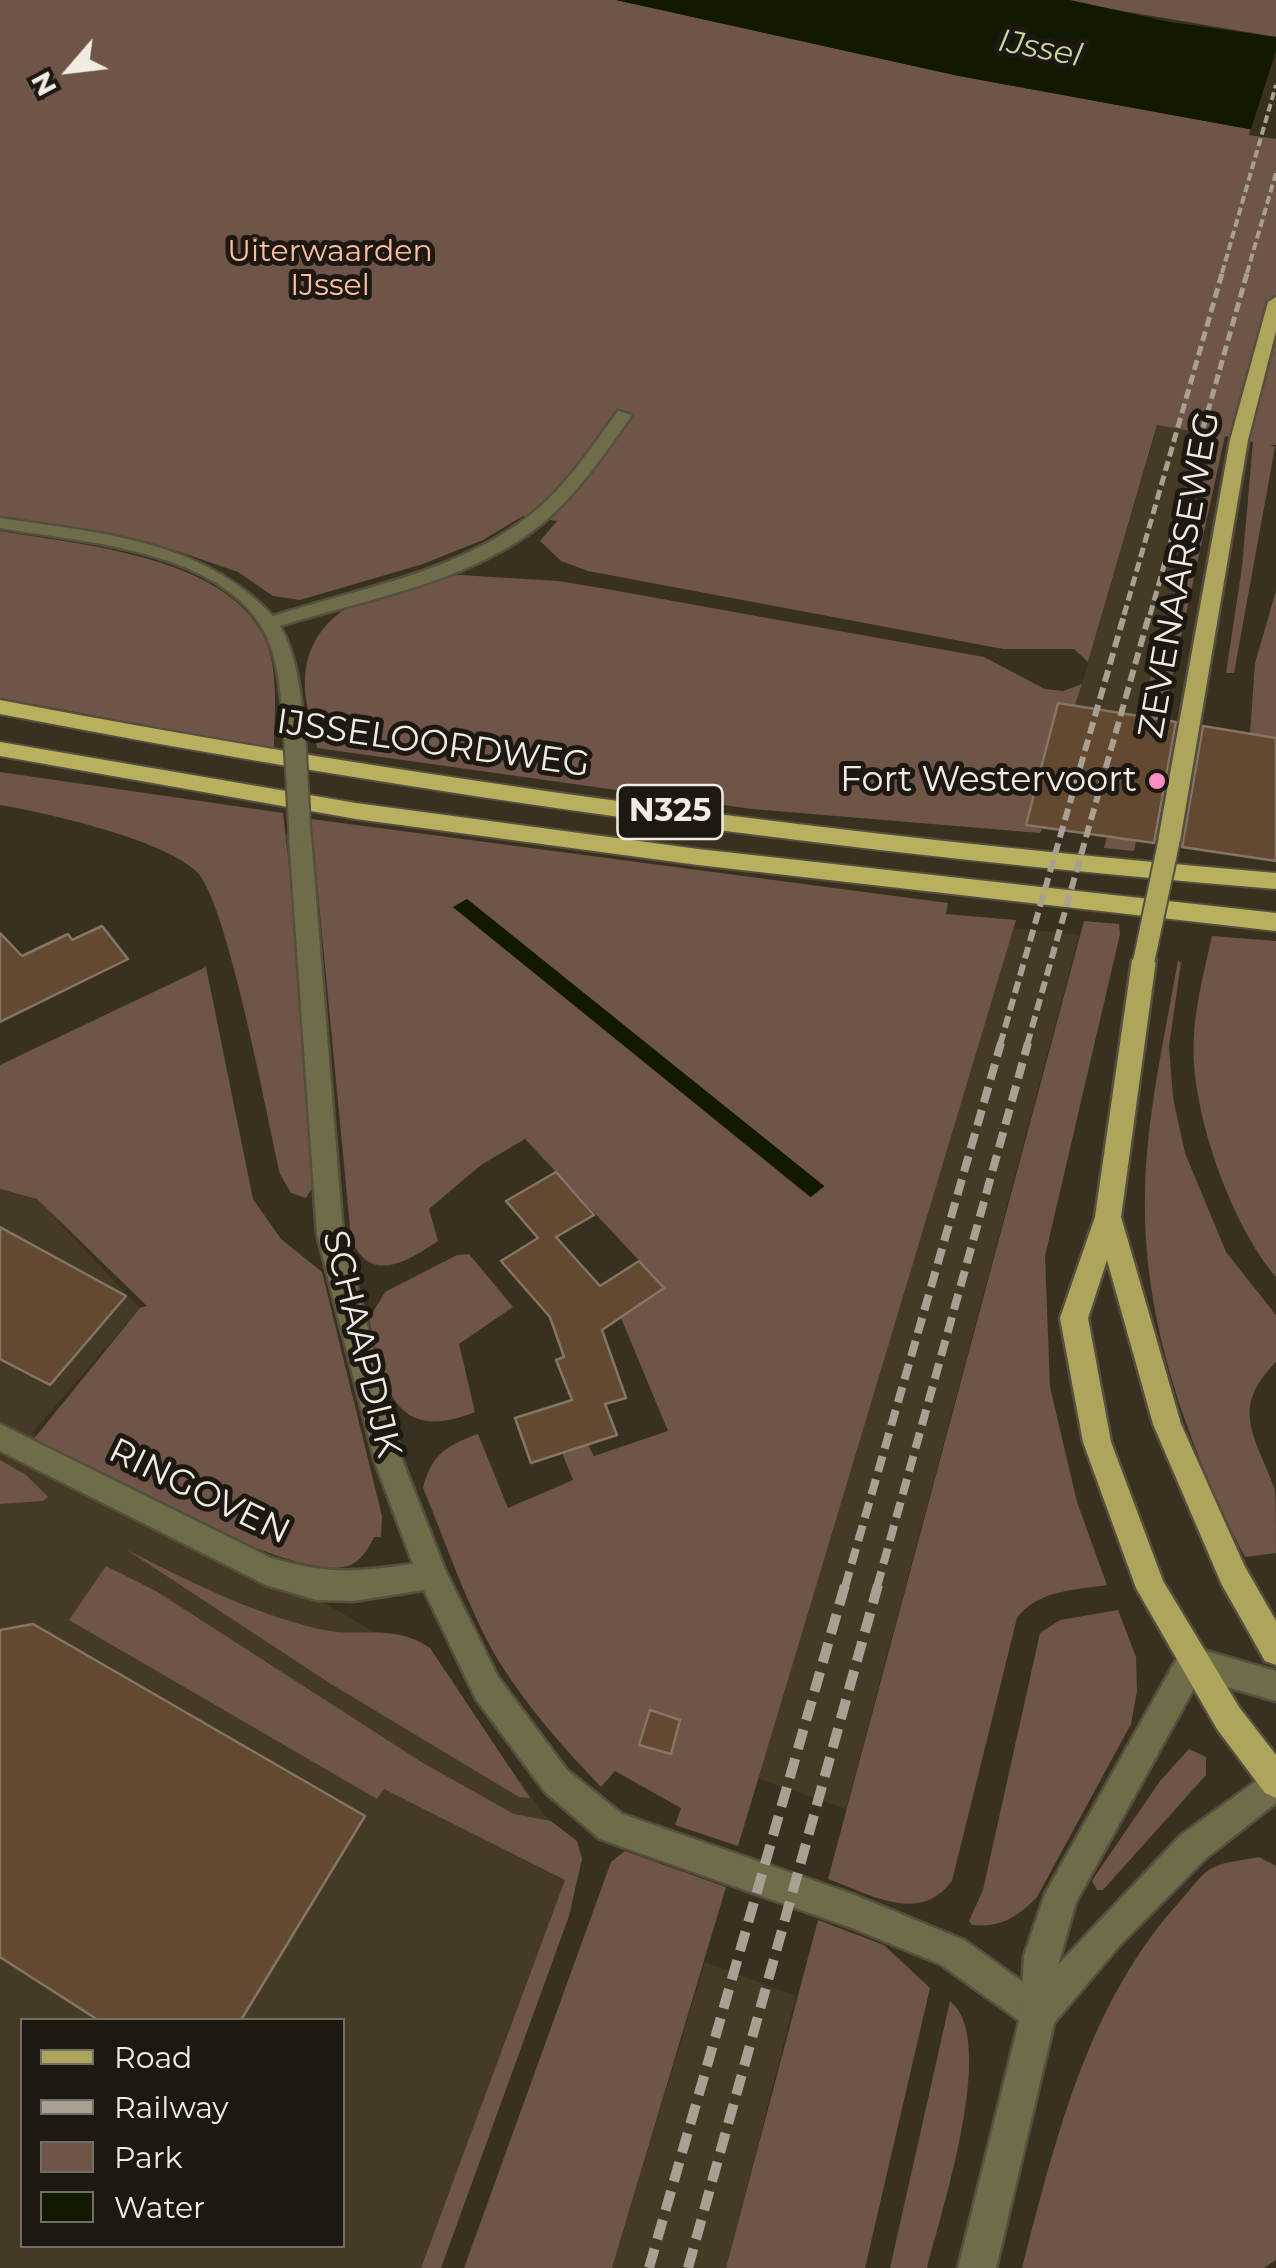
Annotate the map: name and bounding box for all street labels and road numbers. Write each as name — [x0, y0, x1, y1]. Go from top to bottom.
street label: ZEVENAARSEWEG — [1131, 408, 1229, 742]
street label: IJSSELOORDWEG — [274, 701, 592, 787]
road number: N325 — [618, 785, 722, 839]
street label: SCHAAPDIJK — [313, 1226, 409, 1462]
street label: RINGOVEN — [102, 1430, 296, 1554]

